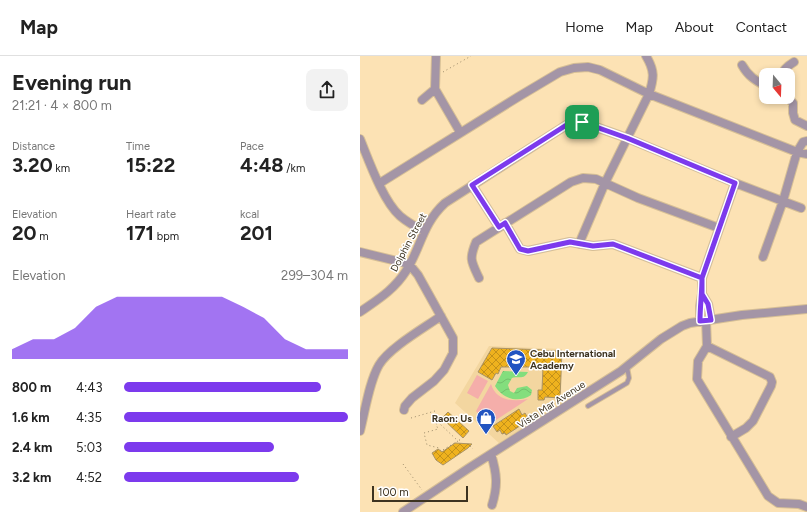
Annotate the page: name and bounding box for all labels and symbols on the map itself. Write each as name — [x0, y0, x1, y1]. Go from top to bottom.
north arrow — [759, 68, 795, 104]
pin — [565, 105, 599, 139]
street label: Dolphin Street — [388, 210, 429, 274]
place label: Cebu International Academy — [530, 347, 616, 372]
school or university icon: Cebu International Academy — [505, 348, 527, 376]
street label: Vista Mar Avenue — [515, 377, 588, 431]
shop icon: Raon: Us — [475, 407, 497, 435]
place label: Raon: Us — [432, 412, 472, 425]
scale bar — [372, 484, 468, 503]

